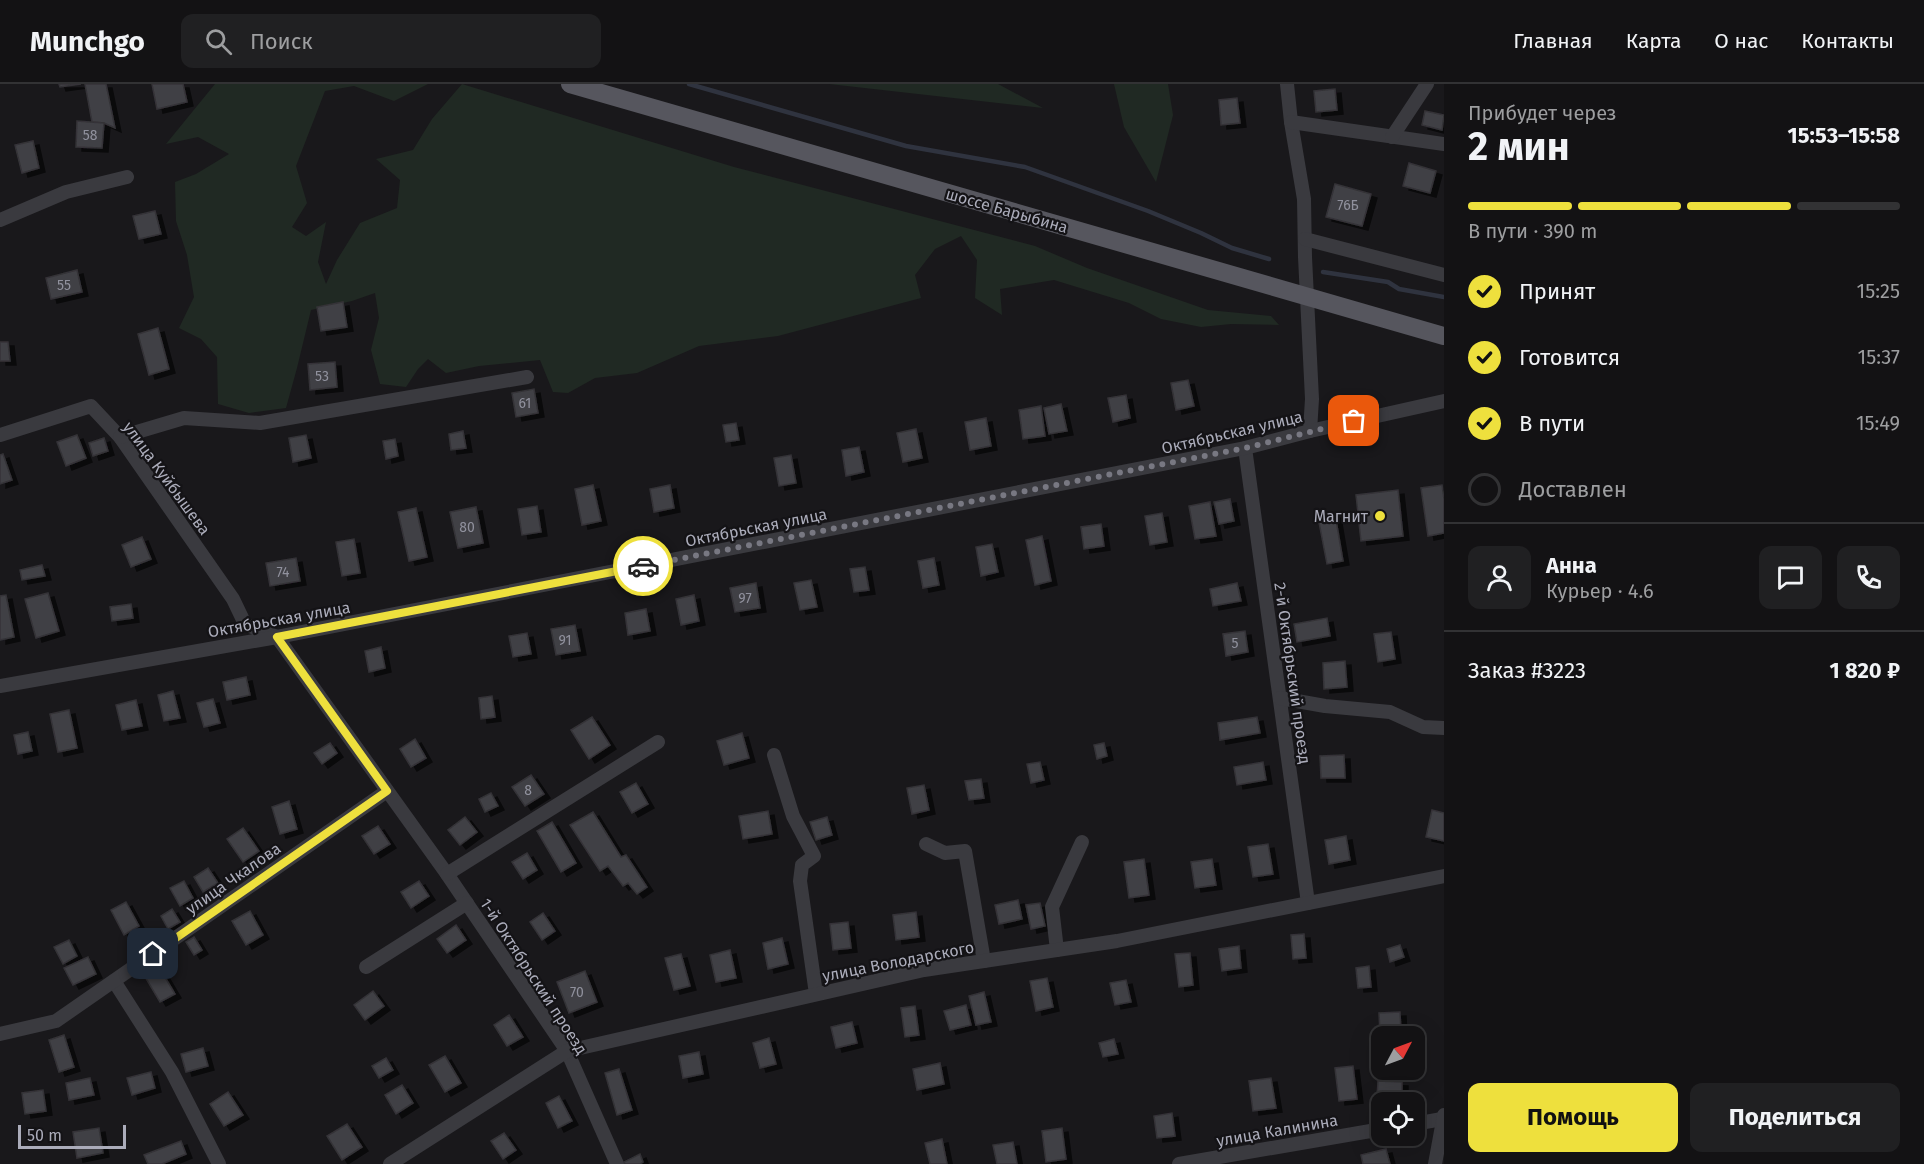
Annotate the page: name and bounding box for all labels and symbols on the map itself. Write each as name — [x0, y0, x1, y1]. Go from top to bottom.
house number: 58 — [83, 127, 98, 144]
street label: шоссе Барыбина — [944, 184, 1070, 237]
house number: 76Б — [1337, 197, 1359, 214]
house number: 55 — [57, 277, 71, 294]
house number: 53 — [315, 368, 329, 385]
house number: 61 — [519, 395, 531, 412]
pin — [1328, 395, 1379, 446]
street label: Октябрьская улица — [1160, 407, 1304, 458]
street label: улица Куйбышева — [119, 418, 214, 539]
street label: Октябрьская улица — [684, 504, 829, 551]
place label: Магнит — [1314, 507, 1369, 526]
marker: Магнит — [1373, 509, 1387, 523]
house number: 80 — [459, 519, 475, 536]
courier — [613, 536, 673, 596]
house number: 74 — [276, 564, 290, 581]
street label: 2-й Октябрьский проезд — [1270, 581, 1315, 765]
house number: 97 — [738, 590, 752, 607]
street label: Октябрьская улица — [206, 598, 352, 641]
house number: 91 — [558, 632, 572, 649]
house number: 5 — [1231, 635, 1239, 652]
house number: 8 — [524, 782, 532, 799]
street label: улица Чкалова — [182, 839, 284, 918]
street label: 1-й Октябрьский проезд — [476, 895, 591, 1058]
pin — [127, 928, 178, 979]
street label: улица Володарского — [821, 937, 976, 986]
house number: 70 — [570, 984, 584, 1001]
north arrow — [1371, 1026, 1425, 1080]
street label: улица Калинина — [1215, 1110, 1339, 1151]
scale bar — [18, 1122, 126, 1150]

